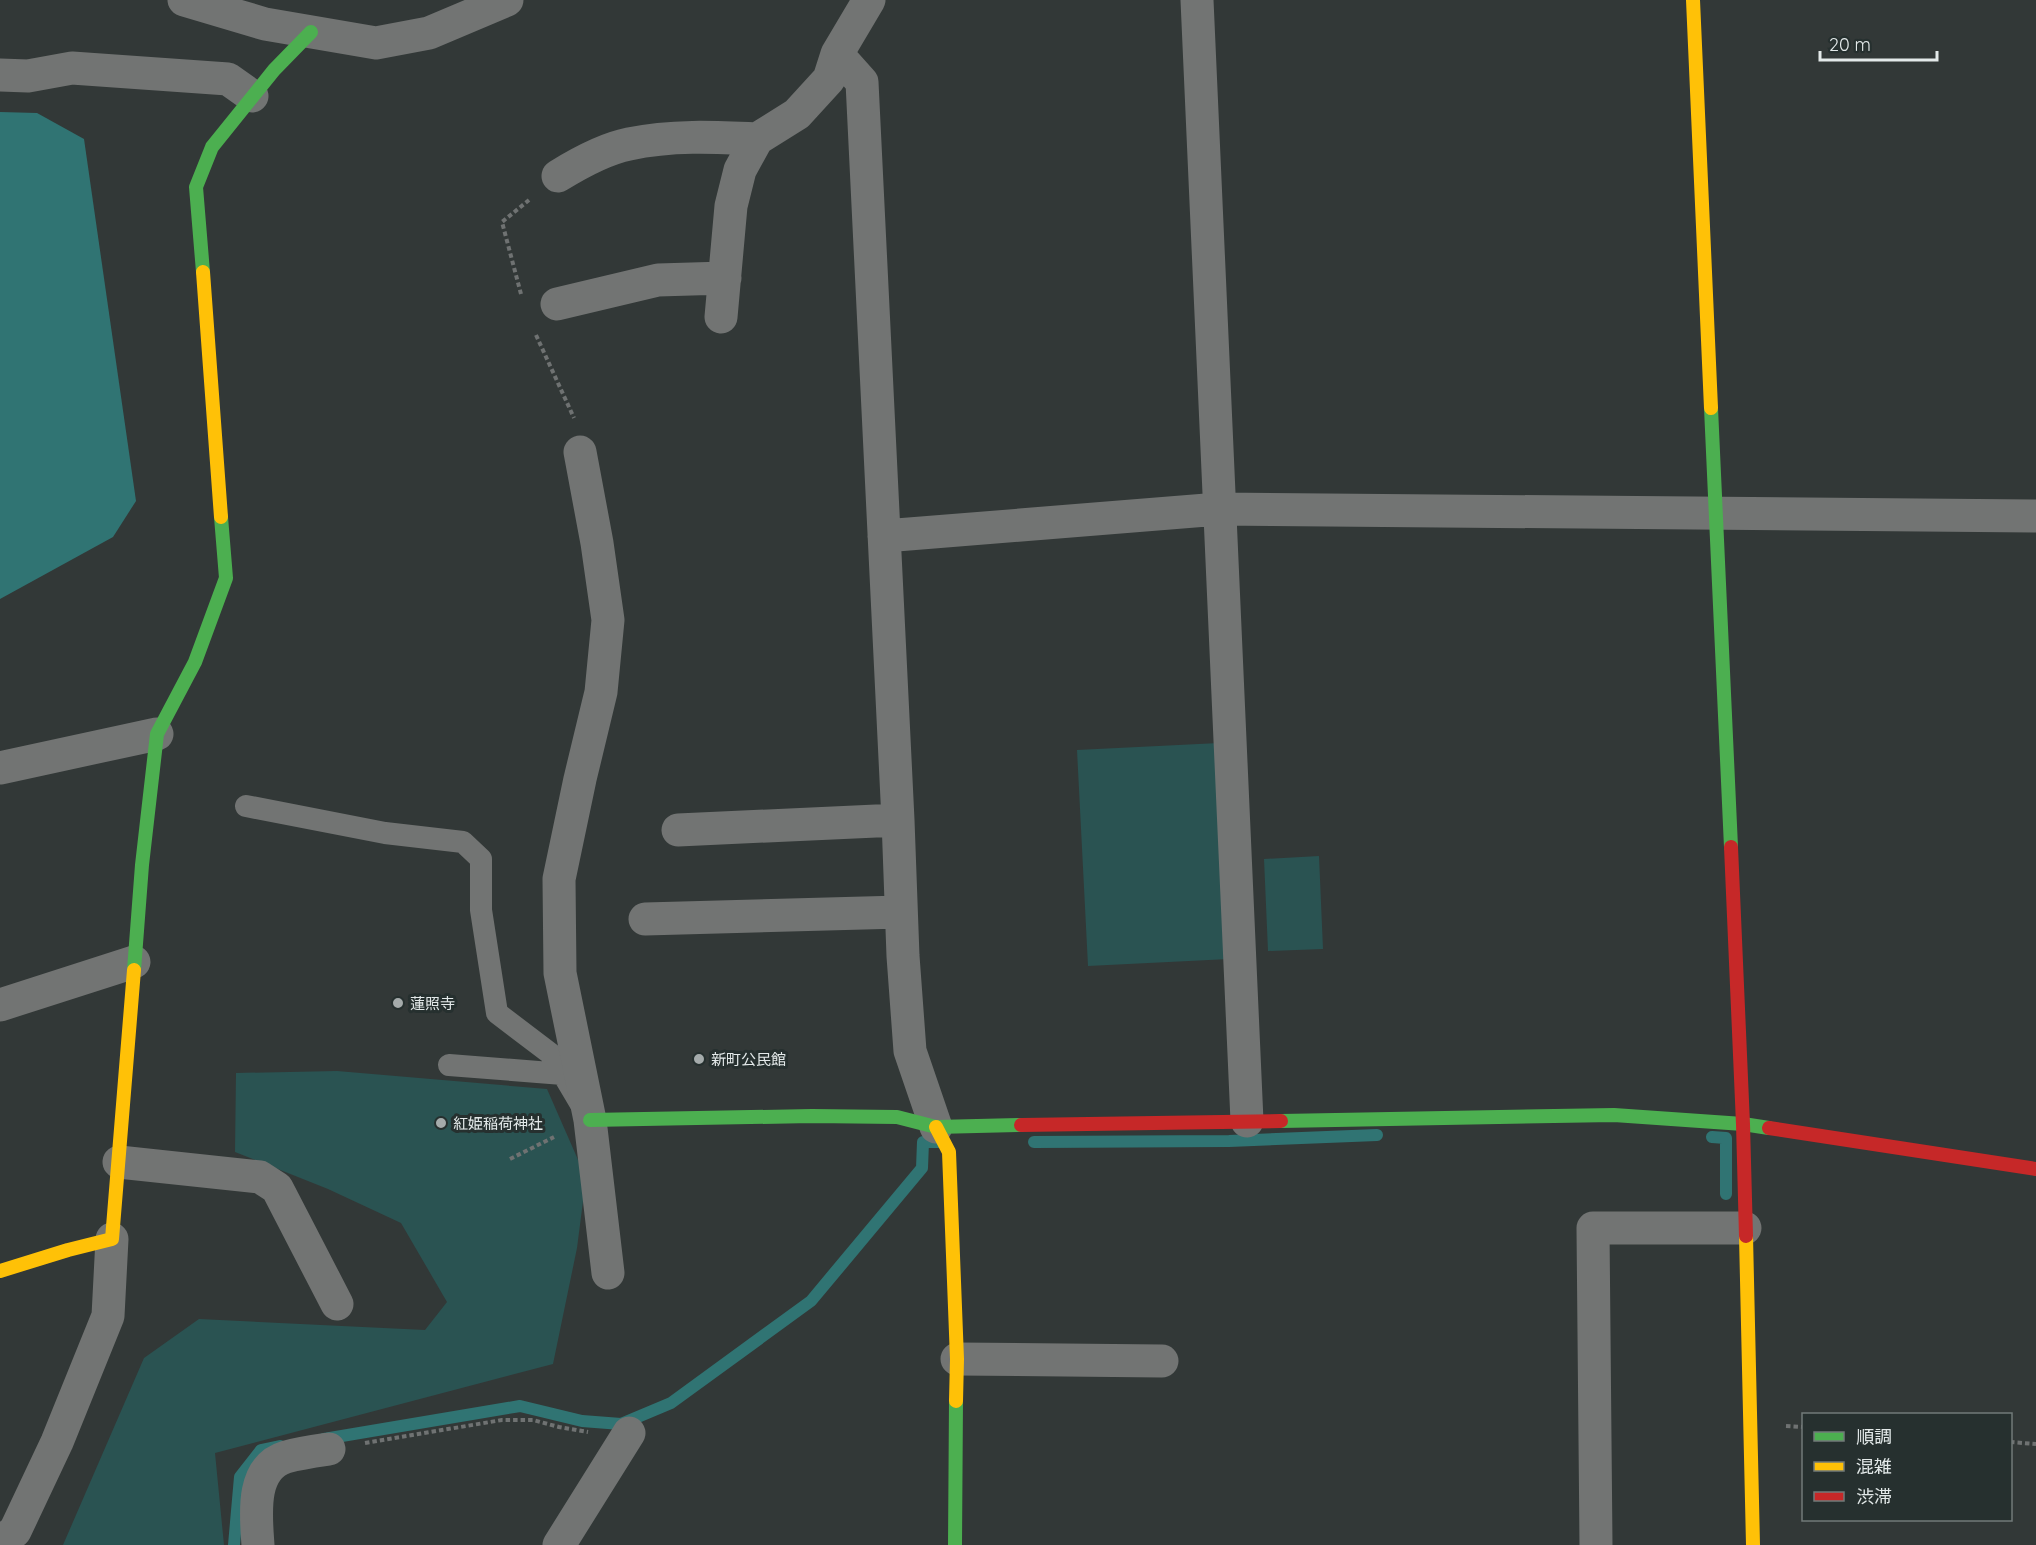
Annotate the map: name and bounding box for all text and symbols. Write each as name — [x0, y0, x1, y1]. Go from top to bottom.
scale bar — [1820, 24, 1937, 62]
text: 20 m — [1829, 33, 1871, 56]
place label: 蓮照寺 — [410, 994, 455, 1013]
marker: 蓮照寺 — [391, 996, 405, 1010]
place label: 新町公民館 — [711, 1050, 786, 1069]
marker: 新町公民館 — [692, 1052, 706, 1066]
place label: 紅姫稲荷神社 — [453, 1114, 543, 1133]
marker: 紅姫稲荷神社 — [434, 1116, 448, 1130]
legend — [1802, 1413, 2012, 1521]
text: 順調 — [1856, 1425, 1892, 1448]
text: 混雑 — [1856, 1455, 1892, 1478]
text: 渋滞 — [1856, 1485, 1892, 1508]

